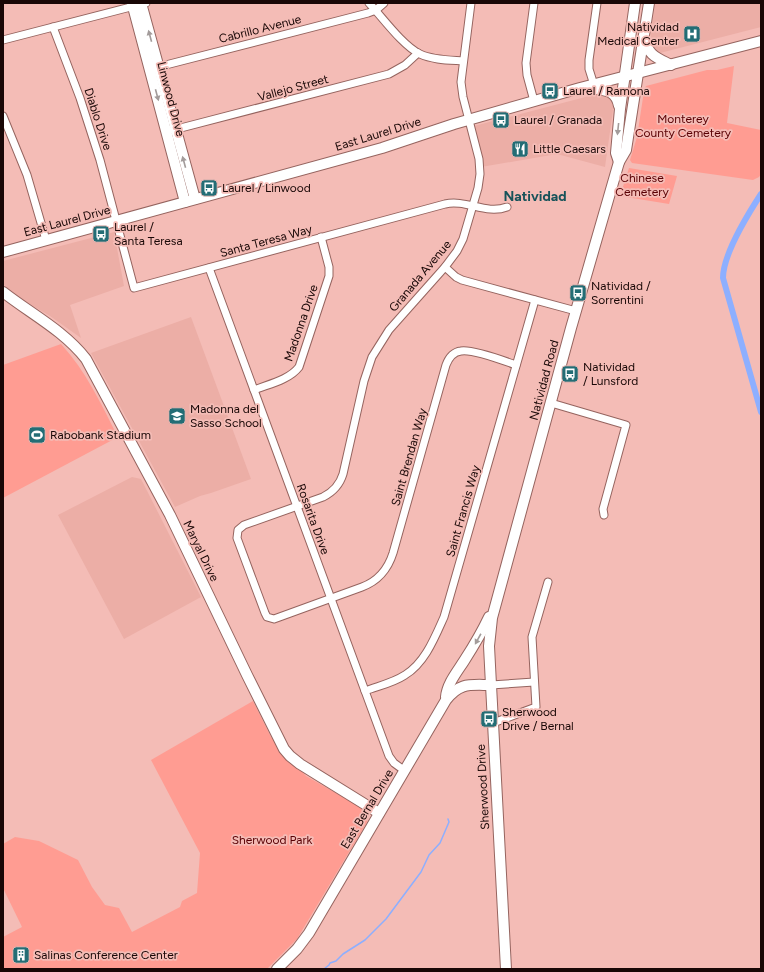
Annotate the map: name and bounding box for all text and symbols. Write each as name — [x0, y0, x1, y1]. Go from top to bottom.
street label: Cabrillo Avenue — [217, 12, 303, 46]
place label: Natividad Medical Center — [597, 20, 679, 48]
hospital icon: Natividad Medical Center — [682, 24, 702, 44]
one-way arrow — [147, 30, 153, 42]
street label: Linwood Drive — [154, 60, 188, 138]
street label: Vallejo Street — [256, 72, 330, 104]
bus stop icon: Laurel / Ramona — [540, 81, 560, 101]
place label: Laurel / Ramona — [563, 84, 650, 98]
street label: Diablo Drive — [81, 86, 115, 152]
one-way arrow — [154, 89, 160, 101]
bus stop icon: Laurel / Granada — [491, 110, 511, 130]
park label: Monterey County Cemetery — [635, 112, 732, 140]
place label: Laurel / Granada — [514, 113, 602, 127]
street label: East Laurel Drive — [333, 114, 423, 154]
one-way arrow — [615, 123, 621, 135]
restaurant icon: Little Caesars — [510, 139, 530, 159]
place label: Little Caesars — [533, 142, 606, 156]
one-way arrow — [181, 155, 187, 167]
park label: Chinese Cemetery — [615, 171, 669, 199]
bus stop icon: Laurel / Linwood — [199, 178, 219, 198]
place label: Laurel / Linwood — [222, 181, 311, 195]
district label: Natividad — [503, 188, 567, 205]
street label: East Laurel Drive — [22, 203, 112, 239]
place label: Laurel / Santa Teresa — [114, 220, 183, 248]
street label: Santa Teresa Way — [218, 222, 314, 260]
bus stop icon: Laurel / Santa Teresa — [91, 224, 111, 244]
street label: Granada Avenue — [386, 237, 454, 315]
place label: Natividad / Sorrentini — [591, 279, 651, 307]
street label: Madonna Drive — [281, 282, 321, 363]
bus stop icon: Natividad / Sorrentini — [568, 283, 588, 303]
street label: Natividad Road — [527, 338, 561, 422]
place label: Natividad / Lunsford — [583, 360, 638, 388]
bus stop icon: Natividad / Lunsford — [560, 364, 580, 384]
place label: Madonna del Sasso School — [190, 402, 262, 430]
school or university icon: Madonna del Sasso School — [167, 406, 187, 426]
street label: Saint Brendan Way — [388, 406, 430, 508]
sports icon: Rabobank Stadium — [27, 425, 47, 445]
place label: Rabobank Stadium — [50, 428, 151, 442]
street label: Saint Francis Way — [443, 463, 483, 559]
street label: Rosarita Drive — [294, 482, 332, 557]
street label: Maryal Drive — [180, 518, 222, 584]
one-way arrow — [474, 633, 481, 645]
place label: Sherwood Drive / Bernal — [502, 705, 574, 733]
bus stop icon: Sherwood Drive / Bernal — [479, 709, 499, 729]
street label: Sherwood Drive — [474, 743, 492, 830]
street label: East Bernal Drive — [338, 766, 397, 851]
park label: Sherwood Park — [232, 833, 313, 847]
building icon: Salinas Conference Center — [11, 945, 31, 965]
place label: Salinas Conference Center — [34, 948, 178, 962]

